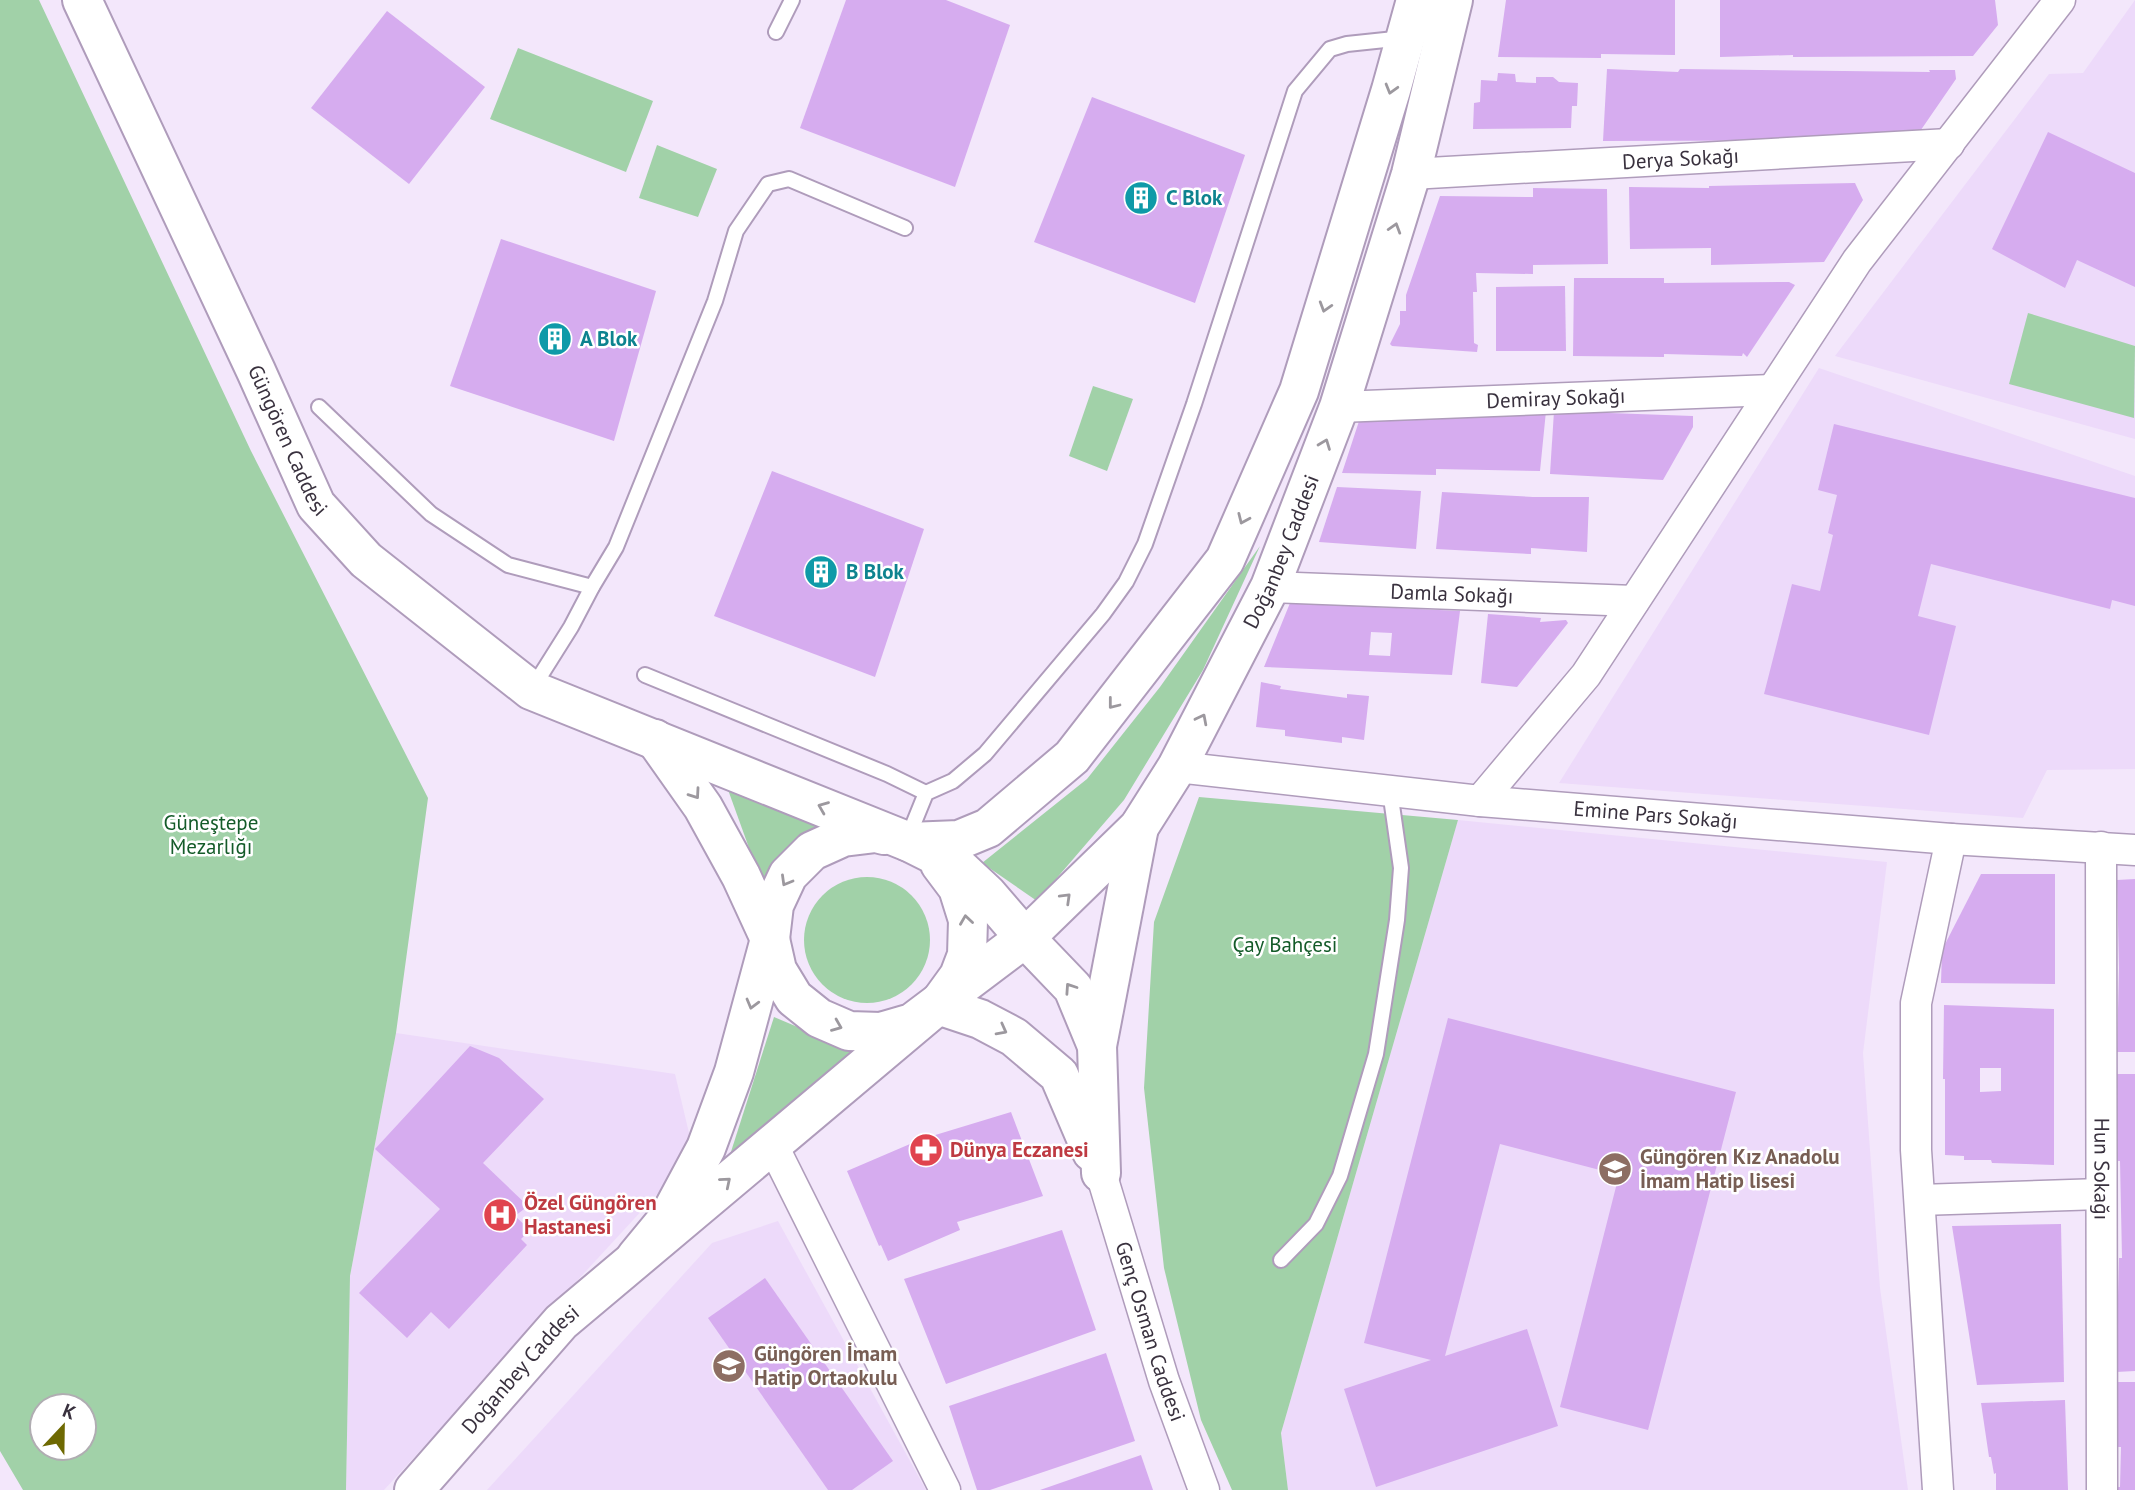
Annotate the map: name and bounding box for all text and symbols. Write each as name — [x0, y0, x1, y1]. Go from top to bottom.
one-way arrow — [1384, 83, 1399, 95]
street label: Derya Sokağı — [1621, 142, 1740, 175]
building icon: C Blok — [1122, 179, 1160, 217]
place label: C Blok — [1166, 184, 1223, 211]
one-way arrow — [1386, 222, 1401, 234]
one-way arrow — [1318, 301, 1333, 313]
building icon: A Blok — [536, 320, 574, 358]
place label: A Blok — [580, 325, 638, 352]
street label: Güngören Caddesi — [242, 360, 334, 522]
street label: Demiray Sokağı — [1486, 382, 1626, 414]
one-way arrow — [1316, 439, 1330, 451]
street label: Doğanbey Caddesi — [1237, 471, 1325, 633]
one-way arrow — [1237, 512, 1251, 524]
building icon: B Blok — [802, 553, 840, 591]
place label: B Blok — [846, 558, 905, 585]
street label: Damla Sokağı — [1390, 578, 1514, 609]
one-way arrow — [1109, 697, 1122, 709]
one-way arrow — [1194, 714, 1208, 726]
one-way arrow — [686, 786, 699, 799]
street label: Emine Pars Sokağı — [1572, 795, 1739, 835]
one-way arrow — [818, 801, 831, 815]
park label: Güneştepe Mezarlığı — [164, 809, 258, 860]
one-way arrow — [781, 874, 794, 887]
one-way arrow — [1058, 894, 1071, 907]
one-way arrow — [959, 914, 974, 926]
park label: Çay Bahçesi — [1233, 931, 1337, 958]
one-way arrow — [1066, 983, 1078, 996]
one-way arrow — [746, 998, 760, 1010]
one-way arrow — [831, 1017, 843, 1031]
one-way arrow — [994, 1022, 1007, 1035]
street label: Hun Sokağı — [2088, 1118, 2116, 1220]
pharmacy icon: Dünya Eczanesi — [907, 1131, 945, 1169]
place label: Dünya Eczanesi — [950, 1136, 1089, 1163]
place label: Güngören Kız Anadolu İmam Hatip lisesi — [1640, 1143, 1840, 1194]
school or university icon: Güngören Kız Anadolu İmam Hatip lisesi — [1596, 1150, 1634, 1188]
one-way arrow — [718, 1178, 731, 1190]
place label: Özel Güngören Hastanesi — [524, 1189, 657, 1240]
hospital icon: Özel Güngören Hastanesi — [481, 1196, 519, 1234]
street label: Genç Osman Caddesi — [1110, 1238, 1192, 1425]
street label: Doğanbey Caddesi — [455, 1298, 585, 1439]
place label: Güngören İmam Hatip Ortaokulu — [754, 1340, 898, 1391]
school or university icon: Güngören İmam Hatip Ortaokulu — [710, 1347, 748, 1385]
north arrow — [28, 1392, 98, 1462]
text: K — [59, 1398, 80, 1425]

